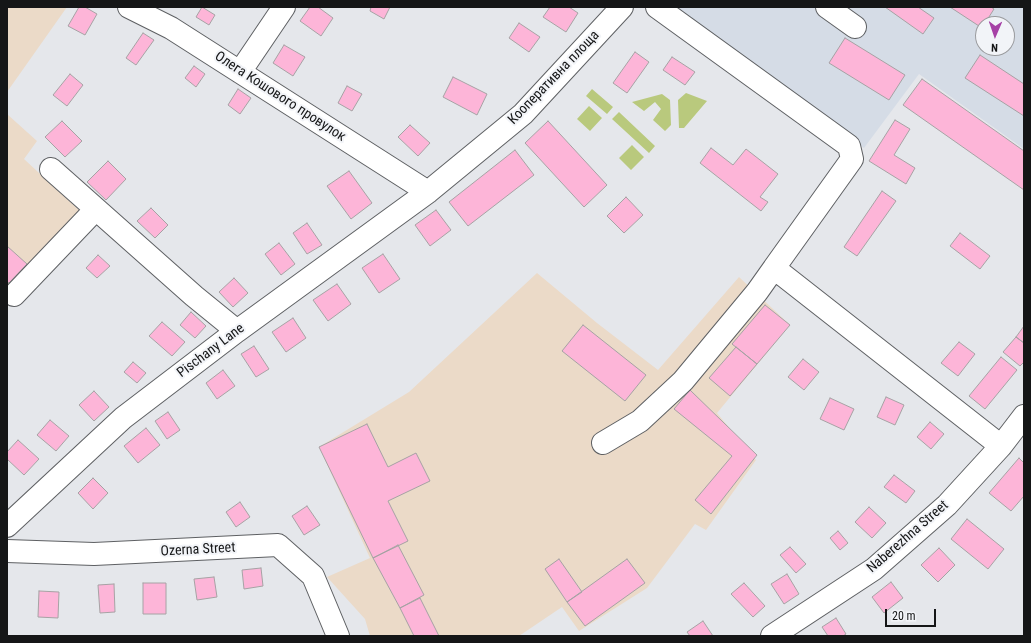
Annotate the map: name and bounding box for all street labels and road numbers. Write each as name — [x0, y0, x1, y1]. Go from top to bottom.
street label: Кооперативна площа — [505, 27, 603, 129]
street label: Олега Кошового провулок — [211, 48, 349, 146]
street label: Pischany Lane — [174, 320, 248, 382]
street label: Naberezhna Street — [864, 497, 952, 577]
street label: Ozerna Street — [160, 540, 236, 560]

